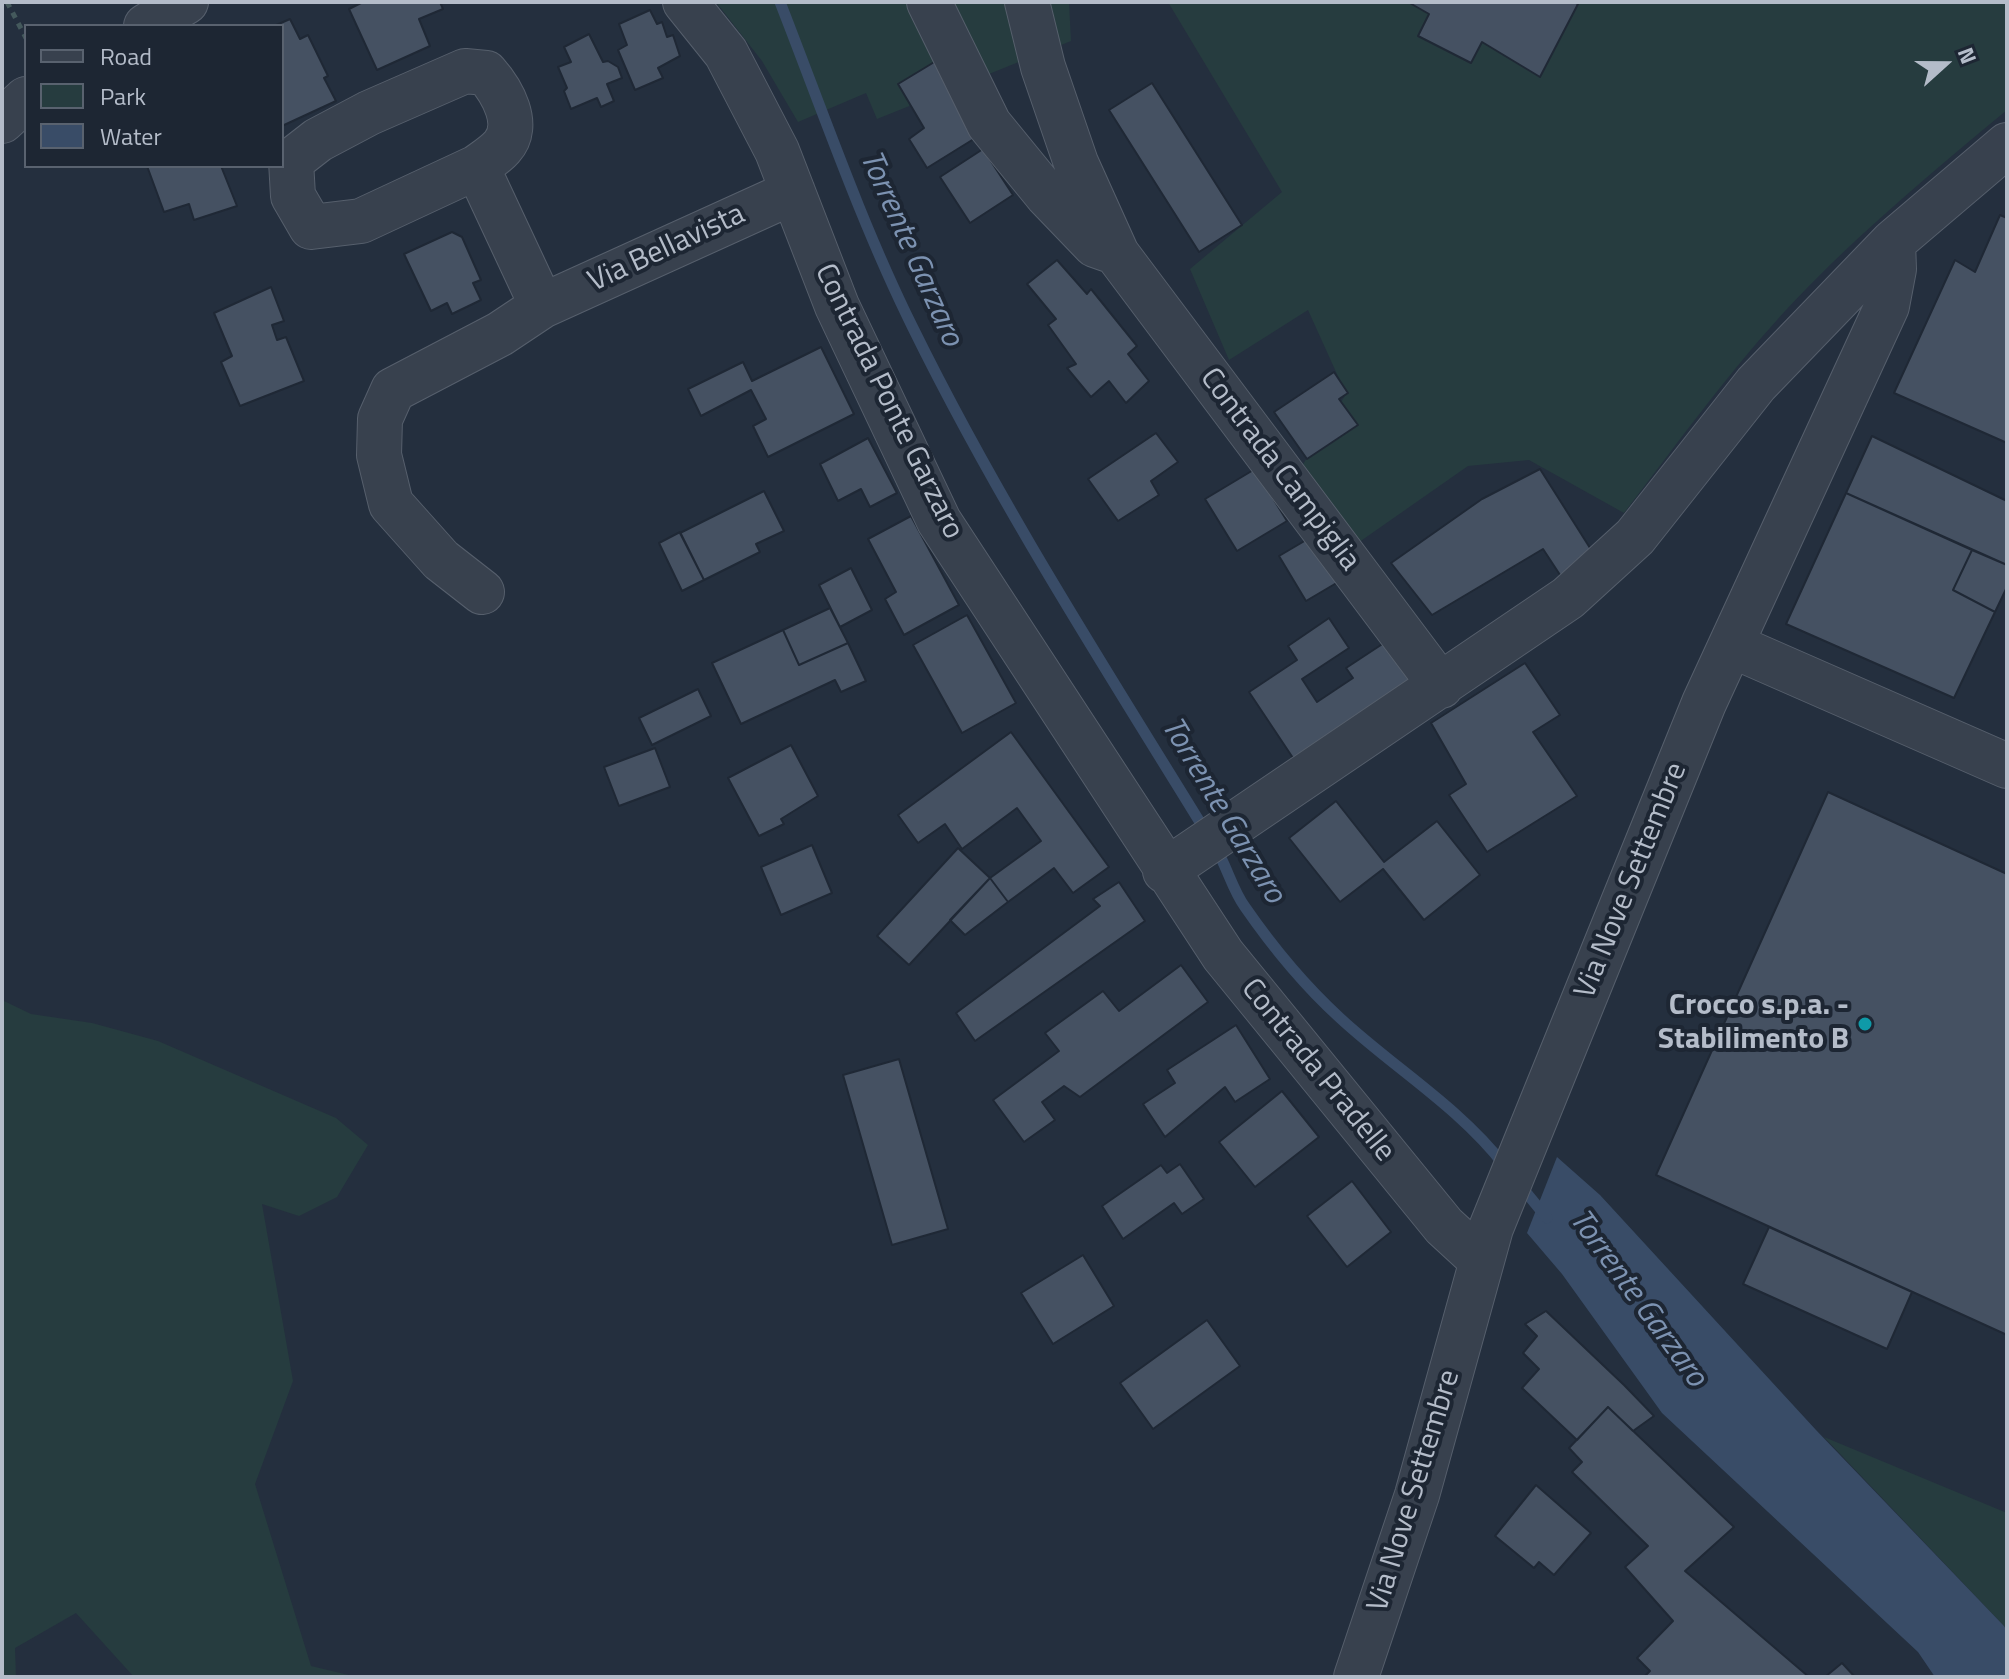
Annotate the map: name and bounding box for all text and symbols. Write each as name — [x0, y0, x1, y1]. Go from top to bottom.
legend — [24, 24, 284, 168]
north arrow — [1905, 24, 1985, 104]
text: Road — [100, 38, 152, 74]
text: N — [1949, 42, 1986, 69]
text: Park — [100, 78, 146, 114]
text: Water — [100, 118, 162, 154]
water label: Torrente Garzaro — [850, 145, 970, 353]
street label: Via Bellavista — [583, 197, 751, 301]
street label: Contrada Ponte Garzaro — [806, 259, 970, 545]
street label: Contrada Campiglia — [1191, 362, 1367, 578]
water label: Torrente Garzaro — [1151, 711, 1293, 911]
street label: Via Nove Settembre — [1568, 758, 1696, 1004]
street label: Contrada Pradelle — [1232, 972, 1402, 1170]
place label: Crocco s.p.a. - Stabilimento B — [1658, 989, 1849, 1060]
marker: Crocco s.p.a. - Stabilimento B — [1856, 1015, 1874, 1033]
water label: Torrente Garzaro — [1560, 1203, 1714, 1395]
street label: Via Nove Settembre — [1361, 1366, 1469, 1616]

